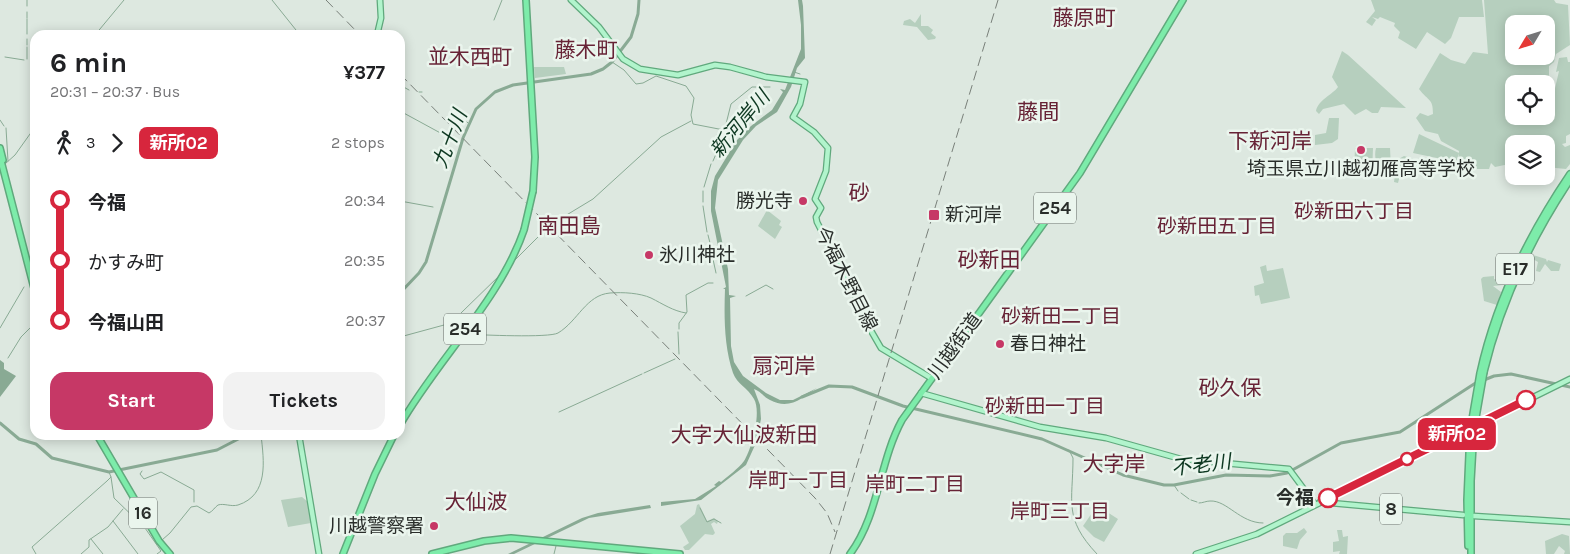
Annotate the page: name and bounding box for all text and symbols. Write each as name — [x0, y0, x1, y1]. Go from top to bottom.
district label: 藤原町 — [1053, 6, 1116, 30]
north arrow — [1505, 15, 1555, 65]
map controls — [1505, 15, 1555, 185]
district label: 藤木町 — [555, 38, 618, 62]
district label: 並木西町 — [428, 45, 512, 69]
text: 6 min — [50, 46, 127, 79]
text: ¥377 — [343, 62, 385, 84]
button: locate — [1505, 75, 1555, 125]
text: 20:31 – 20:37 · Bus — [50, 82, 180, 101]
water label: 新河岸川 — [705, 84, 776, 162]
district label: 藤間 — [1017, 100, 1059, 124]
water label: 九十川 — [429, 105, 472, 171]
icon: walk — [50, 129, 78, 157]
icon: forward — [103, 129, 131, 157]
district label: 下新河岸 — [1228, 129, 1312, 153]
text: 新所02 — [149, 132, 208, 154]
text: 3 — [86, 133, 95, 152]
text: 2 stops — [331, 133, 385, 152]
button: layers — [1505, 135, 1555, 185]
marker: 埼玉県立川越初雁高等学校 — [1355, 144, 1367, 156]
place label: 埼玉県立川越初雁高等学校 — [1247, 158, 1475, 180]
district label: 砂 — [849, 181, 870, 205]
place label: 勝光寺 — [736, 190, 793, 212]
text: 20:34 — [344, 191, 385, 210]
text: 今福 — [88, 192, 126, 214]
road number: 254 — [1034, 192, 1076, 224]
marker: 勝光寺 — [797, 195, 809, 207]
district label: 砂新田六丁目 — [1294, 200, 1414, 223]
place label: 新河岸 — [945, 204, 1002, 226]
marker: 新河岸 — [927, 208, 941, 222]
district label: 南田島 — [538, 214, 601, 238]
district label: 砂新田五丁目 — [1157, 215, 1277, 238]
street label: 今福木野目線 — [810, 223, 882, 335]
place label: 氷川神社 — [659, 244, 735, 266]
district label: 砂新田 — [958, 248, 1021, 272]
marker: 氷川神社 — [643, 249, 655, 261]
text: 20:35 — [344, 251, 385, 270]
text: かすみ町 — [88, 252, 164, 274]
road number: E17 — [1496, 253, 1534, 284]
district label: 砂新田二丁目 — [1001, 305, 1121, 328]
street label: 川越街道 — [924, 309, 986, 383]
text: 20:37 — [346, 311, 385, 330]
text: 今福山田 — [88, 312, 164, 334]
road number: 254 — [444, 314, 486, 344]
place label: 春日神社 — [1010, 333, 1086, 355]
marker: 春日神社 — [994, 338, 1006, 350]
district label: 扇河岸 — [753, 354, 816, 378]
button: Start — [50, 372, 213, 430]
button: Tickets — [223, 372, 385, 430]
district label: 砂久保 — [1199, 376, 1262, 400]
unlabelled marker — [1516, 390, 1536, 410]
district label: 砂新田一丁目 — [985, 395, 1105, 418]
line badge: 新所02 — [1422, 418, 1492, 450]
district label: 大字大仙波新田 — [671, 423, 818, 447]
text: 新所02 — [1428, 423, 1486, 445]
water label: 不老川 — [1170, 450, 1234, 480]
district label: 大字岸 — [1083, 452, 1146, 476]
unlabelled marker — [1400, 452, 1414, 466]
district label: 岸町一丁目 — [748, 469, 848, 492]
district label: 岸町二丁目 — [865, 473, 965, 496]
place label: 今福 — [1276, 487, 1314, 509]
marker: 今福 — [1318, 488, 1338, 508]
district label: 大仙波 — [445, 490, 508, 514]
road number: 8 — [1380, 494, 1402, 524]
road number: 16 — [129, 498, 157, 528]
district label: 岸町三丁目 — [1010, 500, 1110, 523]
place label: 川越警察署 — [329, 515, 424, 537]
marker: 川越警察署 — [428, 520, 440, 532]

